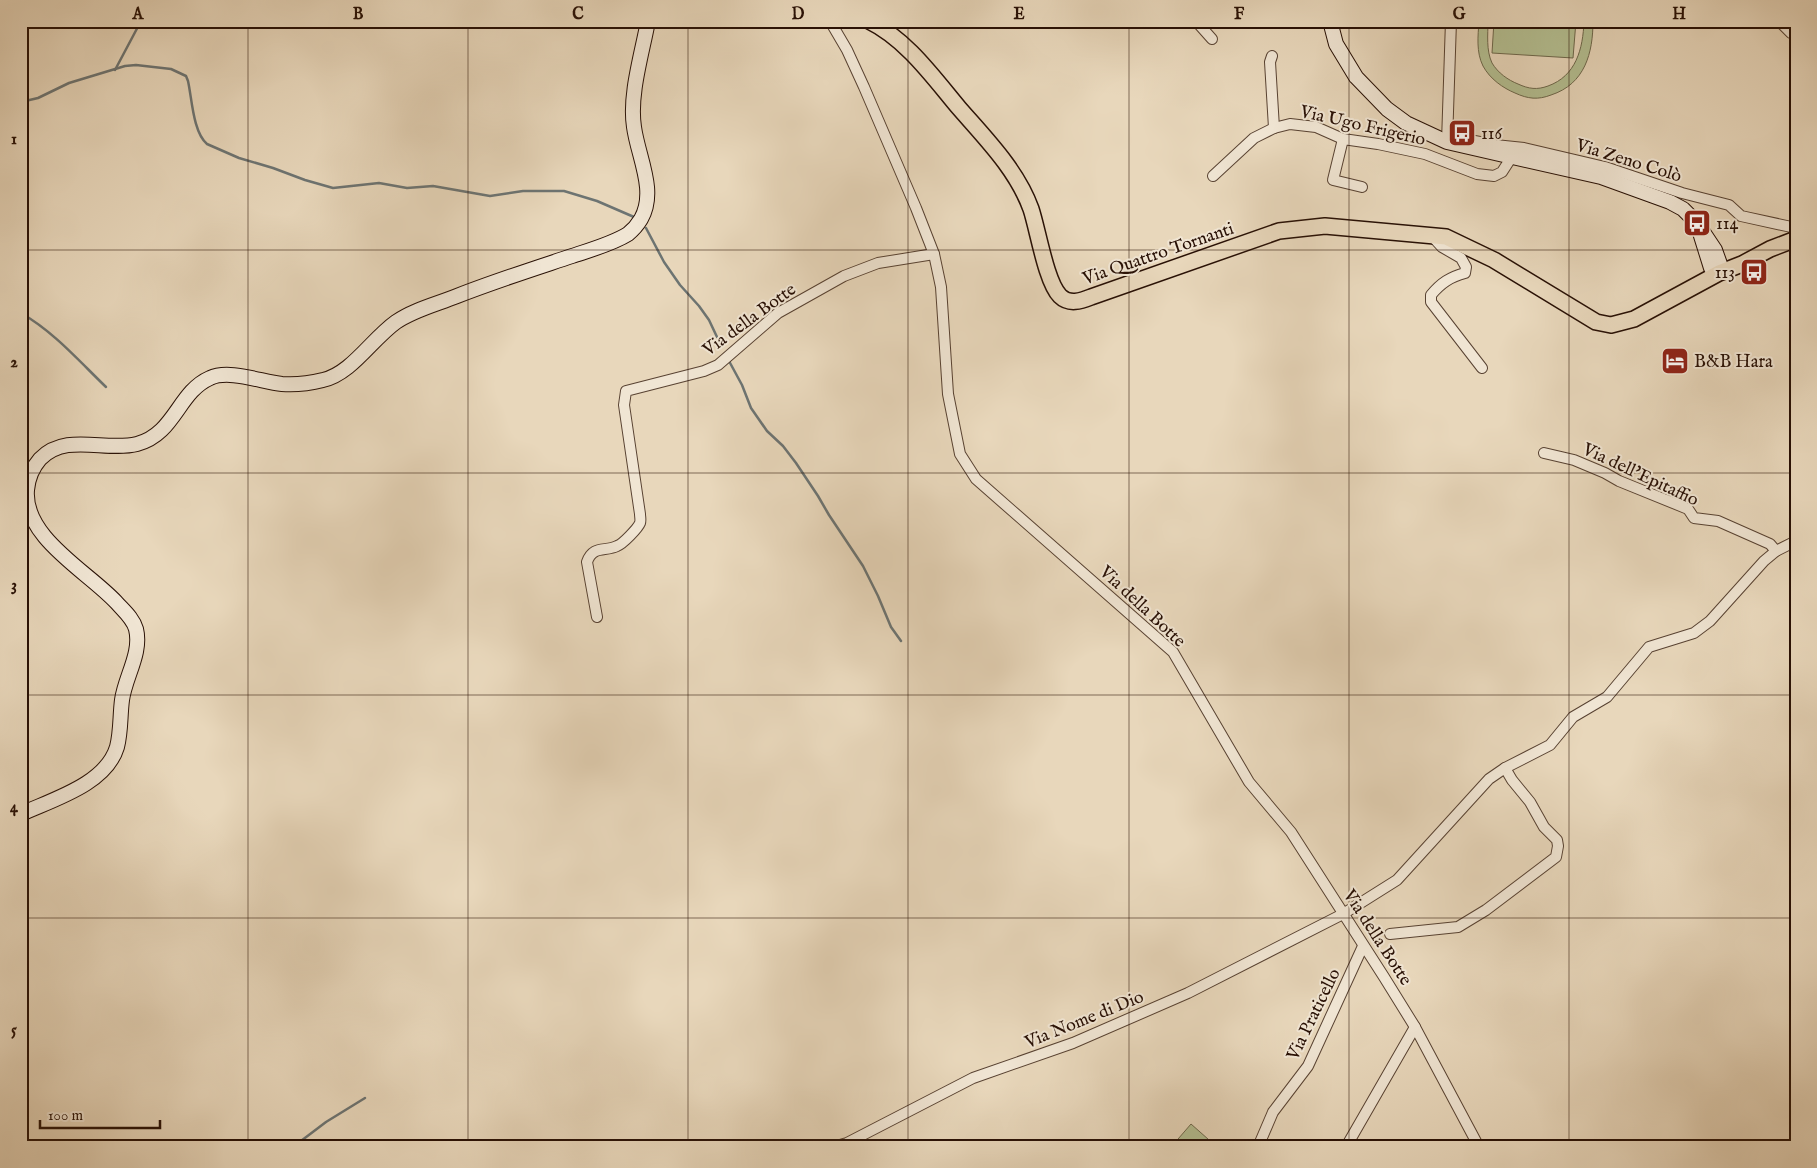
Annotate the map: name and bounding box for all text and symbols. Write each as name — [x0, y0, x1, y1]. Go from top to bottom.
text: A — [132, 5, 145, 25]
text: B — [353, 5, 364, 25]
text: C — [572, 5, 584, 25]
text: D — [792, 5, 805, 25]
text: E — [1013, 5, 1025, 25]
text: F — [1234, 5, 1245, 25]
text: G — [1453, 5, 1466, 25]
text: H — [1672, 5, 1686, 25]
street label: Via Ugo Frigerio — [1297, 101, 1428, 152]
bus stop icon: 116 — [1447, 118, 1477, 148]
place label: 116 — [1481, 123, 1502, 146]
text: 1 — [11, 130, 17, 150]
street label: Via Zeno Colò — [1572, 134, 1685, 189]
bus stop icon: 114 — [1682, 208, 1712, 238]
place label: 114 — [1716, 213, 1738, 236]
street label: Via Quattro Tornanti — [1079, 218, 1237, 291]
bus stop icon: 113 — [1739, 257, 1769, 287]
place label: 113 — [1715, 262, 1735, 285]
street label: Via della Botte — [698, 279, 801, 362]
hotel icon: B&B Hara — [1660, 346, 1690, 376]
place label: B&B Hara — [1694, 351, 1773, 374]
text: 2 — [10, 353, 18, 373]
street label: Via dell'Epitaffio — [1578, 438, 1702, 512]
street label: Via della Botte — [1093, 561, 1190, 653]
text: 3 — [11, 576, 17, 596]
text: 4 — [10, 798, 19, 818]
street label: Via della Botte — [1337, 885, 1416, 990]
street label: Via Praticello — [1282, 965, 1347, 1065]
street label: Via Nome di Dio — [1021, 986, 1148, 1055]
text: 5 — [11, 1021, 17, 1041]
scale bar — [40, 1098, 160, 1130]
text: 100 m — [48, 1106, 84, 1125]

